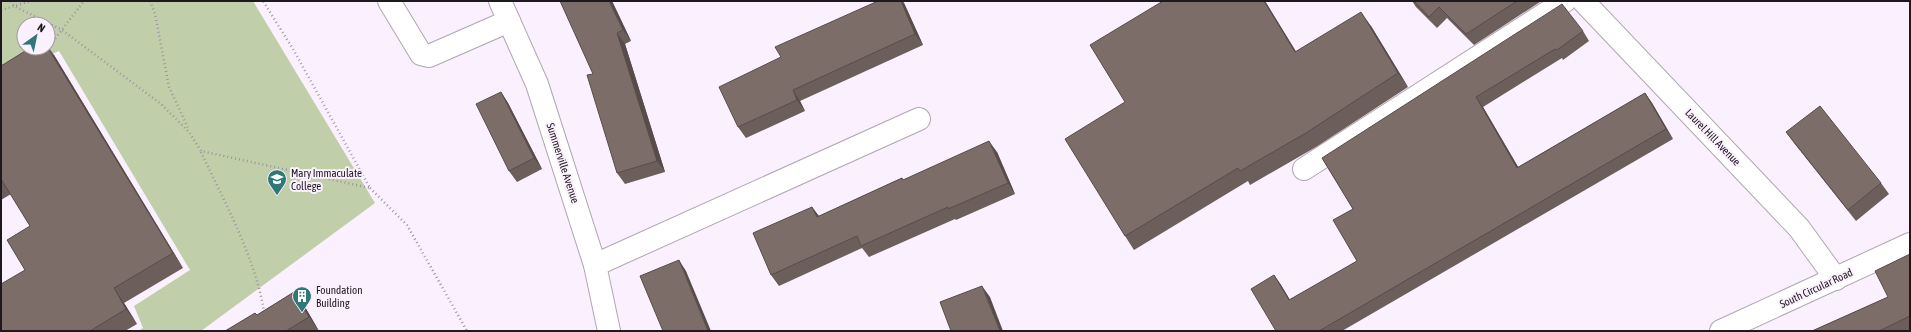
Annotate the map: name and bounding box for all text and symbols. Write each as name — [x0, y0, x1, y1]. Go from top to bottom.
north arrow — [16, 16, 56, 56]
text: N — [35, 21, 47, 34]
street label: Laurel Hill Avenue — [1683, 106, 1743, 168]
street label: Summerville Avenue — [544, 121, 582, 205]
place label: Mary Immaculate College — [291, 167, 362, 192]
school or university icon: Mary Immaculate College — [266, 168, 288, 196]
street label: South Circular Road — [1778, 266, 1854, 310]
place label: Foundation Building — [316, 284, 363, 309]
building icon: Foundation Building — [291, 285, 313, 313]

